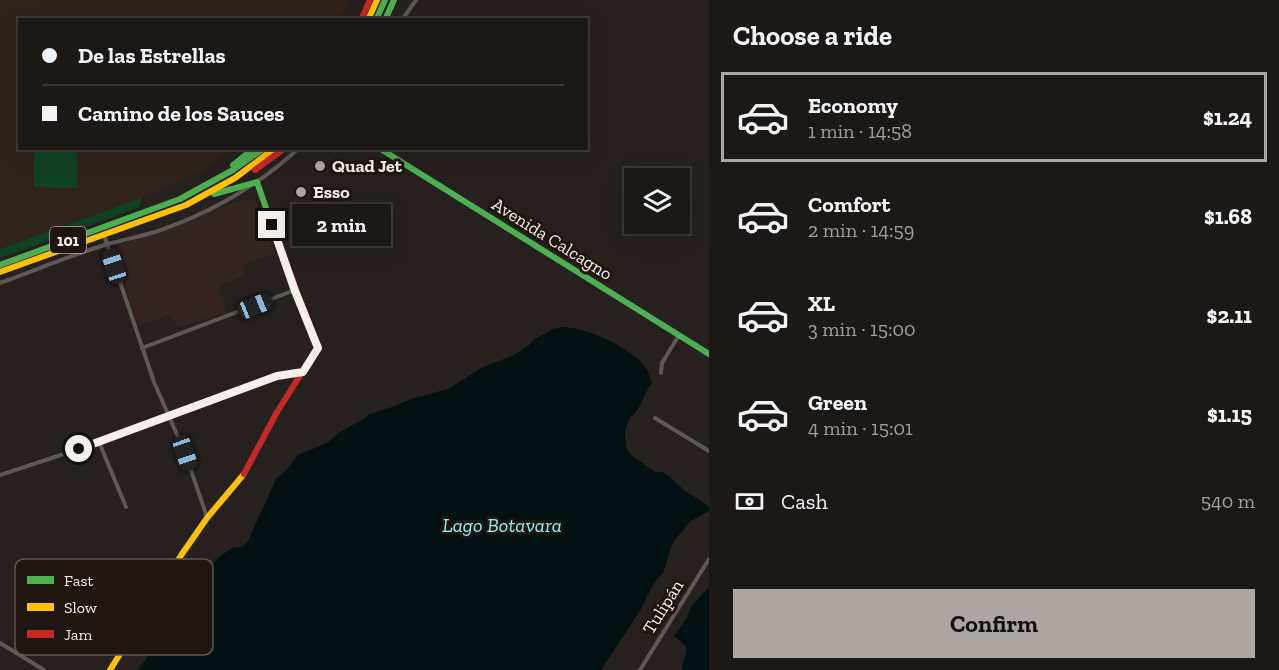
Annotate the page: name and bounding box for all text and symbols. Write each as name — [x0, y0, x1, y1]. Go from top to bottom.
text: Choose a ride — [733, 20, 892, 52]
text: De las Estrellas — [78, 42, 226, 69]
icon: car — [736, 90, 790, 144]
text: Economy — [808, 92, 898, 119]
text: Camino de los Sauces — [78, 100, 284, 127]
text: $1.24 — [1203, 104, 1252, 131]
text: 1 min · 14:58 — [808, 119, 912, 143]
place label: Quad Jet — [332, 155, 403, 177]
marker: Quad Jet — [313, 159, 327, 173]
map controls — [624, 168, 690, 234]
button: layers — [624, 168, 690, 234]
place label: Esso — [313, 181, 350, 203]
marker: Esso — [294, 185, 308, 199]
icon: car — [736, 189, 790, 243]
text: Comfort — [808, 191, 890, 218]
street label: Avenida Calcagno — [488, 193, 616, 285]
text: $1.68 — [1204, 203, 1252, 230]
callout: 2 min — [293, 204, 392, 246]
route end — [258, 211, 285, 238]
text: 2 min — [317, 213, 366, 237]
text: 2 min · 14:59 — [808, 218, 914, 242]
road number: 101 — [50, 227, 86, 253]
car — [100, 246, 128, 286]
icon: car — [736, 288, 790, 342]
text: XL — [808, 290, 835, 317]
car — [235, 291, 275, 321]
text: $2.11 — [1207, 302, 1252, 329]
text: 3 min · 15:00 — [808, 317, 916, 341]
icon: car — [736, 387, 790, 441]
text: Green — [808, 389, 867, 416]
text: $1.15 — [1207, 401, 1252, 428]
text: 4 min · 15:01 — [808, 416, 913, 440]
car — [171, 433, 199, 473]
route start — [65, 435, 92, 462]
icon: cash — [733, 485, 766, 518]
text: Cash — [781, 488, 828, 515]
text: 540 m — [1201, 489, 1255, 513]
water label: Lago Botavara — [442, 513, 562, 537]
legend — [15, 559, 213, 655]
text: Fast — [64, 571, 93, 590]
street label: Tulipán — [638, 575, 689, 638]
button: Confirm — [733, 589, 1255, 658]
text: Slow — [64, 598, 98, 617]
text: Jam — [64, 625, 93, 644]

